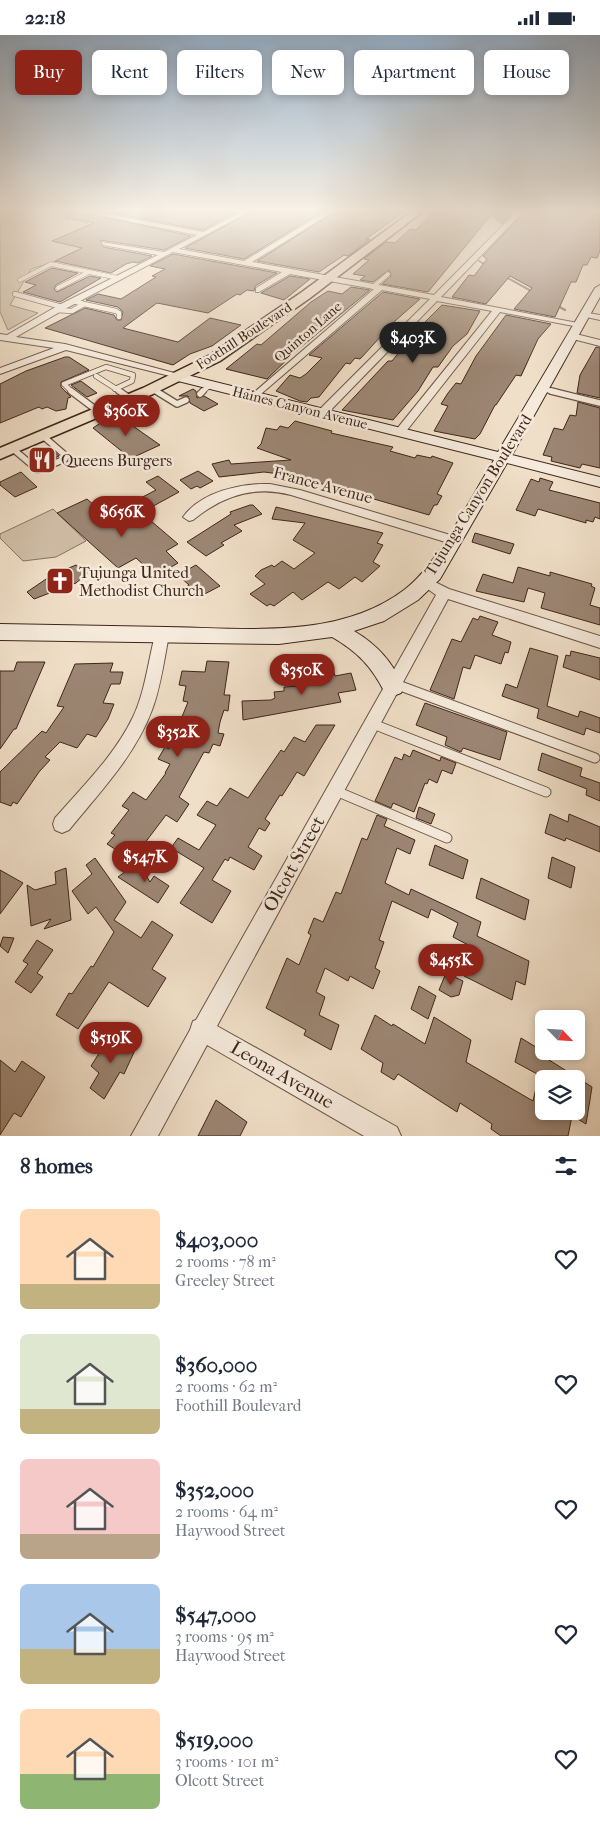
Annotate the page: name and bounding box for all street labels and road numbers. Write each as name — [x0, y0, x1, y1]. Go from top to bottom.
street label: Quinton Lane — [271, 298, 345, 366]
street label: Foothill Boulevard — [193, 299, 295, 373]
street label: Haines Canyon Avenue — [231, 383, 370, 433]
street label: Tujunga Canyon Boulevard — [420, 410, 536, 579]
street label: France Avenue — [271, 463, 375, 507]
street label: Olcott Street — [259, 812, 329, 916]
street label: Leona Avenue — [226, 1037, 338, 1113]

